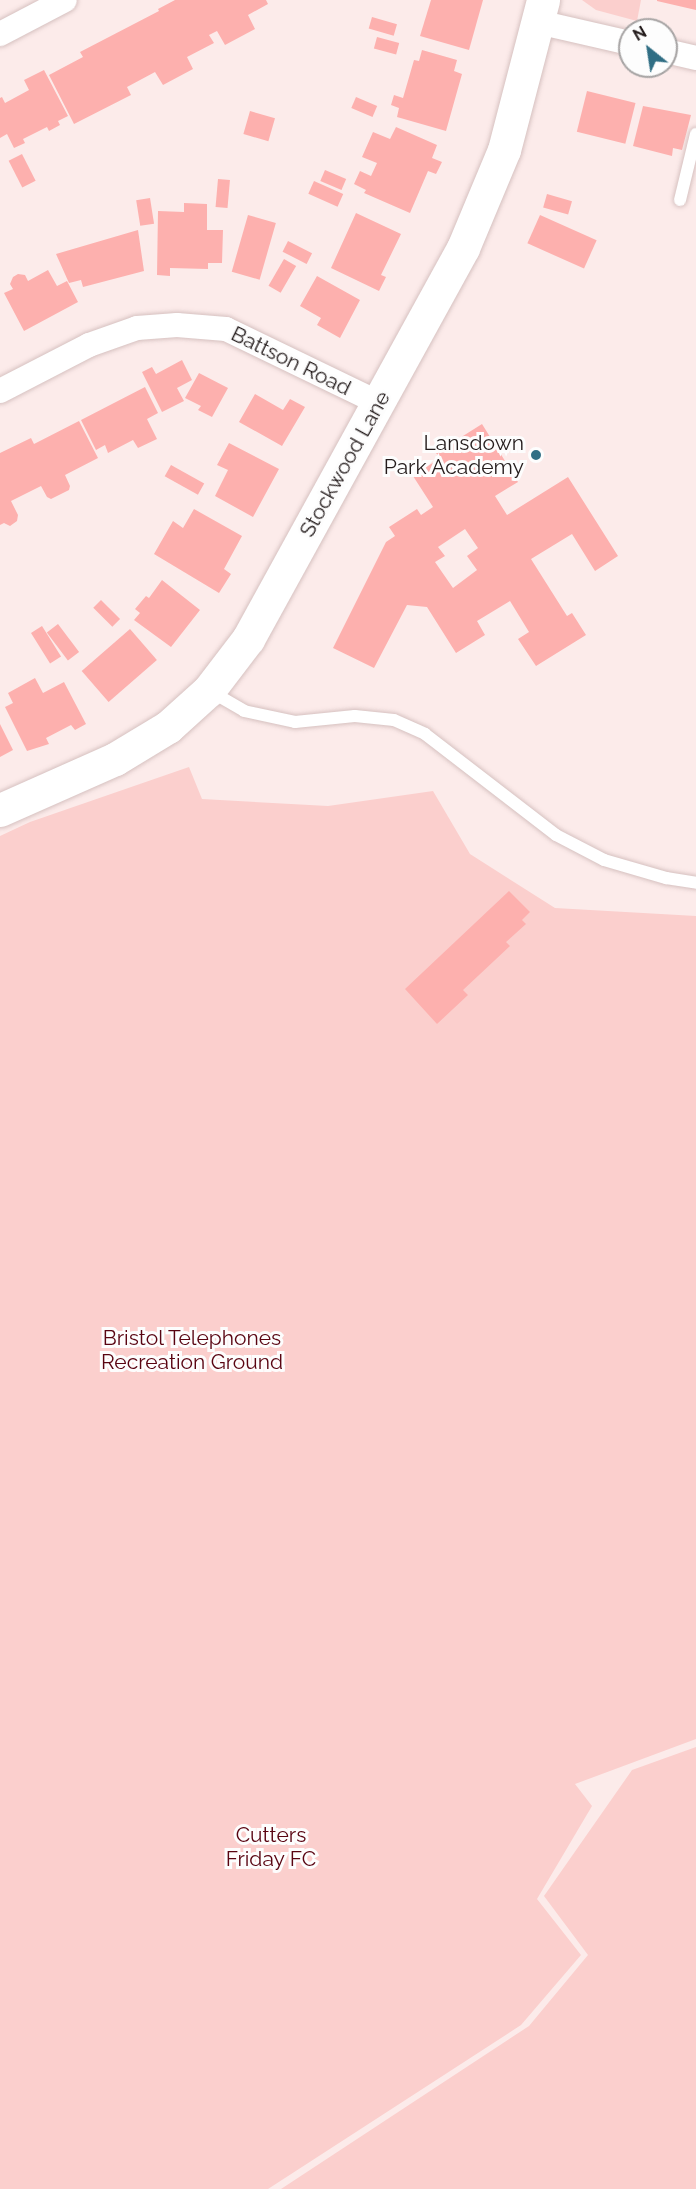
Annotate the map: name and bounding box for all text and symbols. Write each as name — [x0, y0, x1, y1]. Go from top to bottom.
north arrow — [618, 18, 678, 78]
text: N — [630, 22, 650, 45]
street label: Battson Road — [227, 321, 355, 401]
street label: Stockwood Lane — [294, 387, 396, 541]
place label: Lansdown Park Academy — [383, 430, 524, 480]
marker: Lansdown Park Academy — [529, 448, 543, 462]
park label: Bristol Telephones Recreation Ground — [101, 1325, 283, 1375]
park label: Cutters Friday FC — [226, 1822, 316, 1872]

